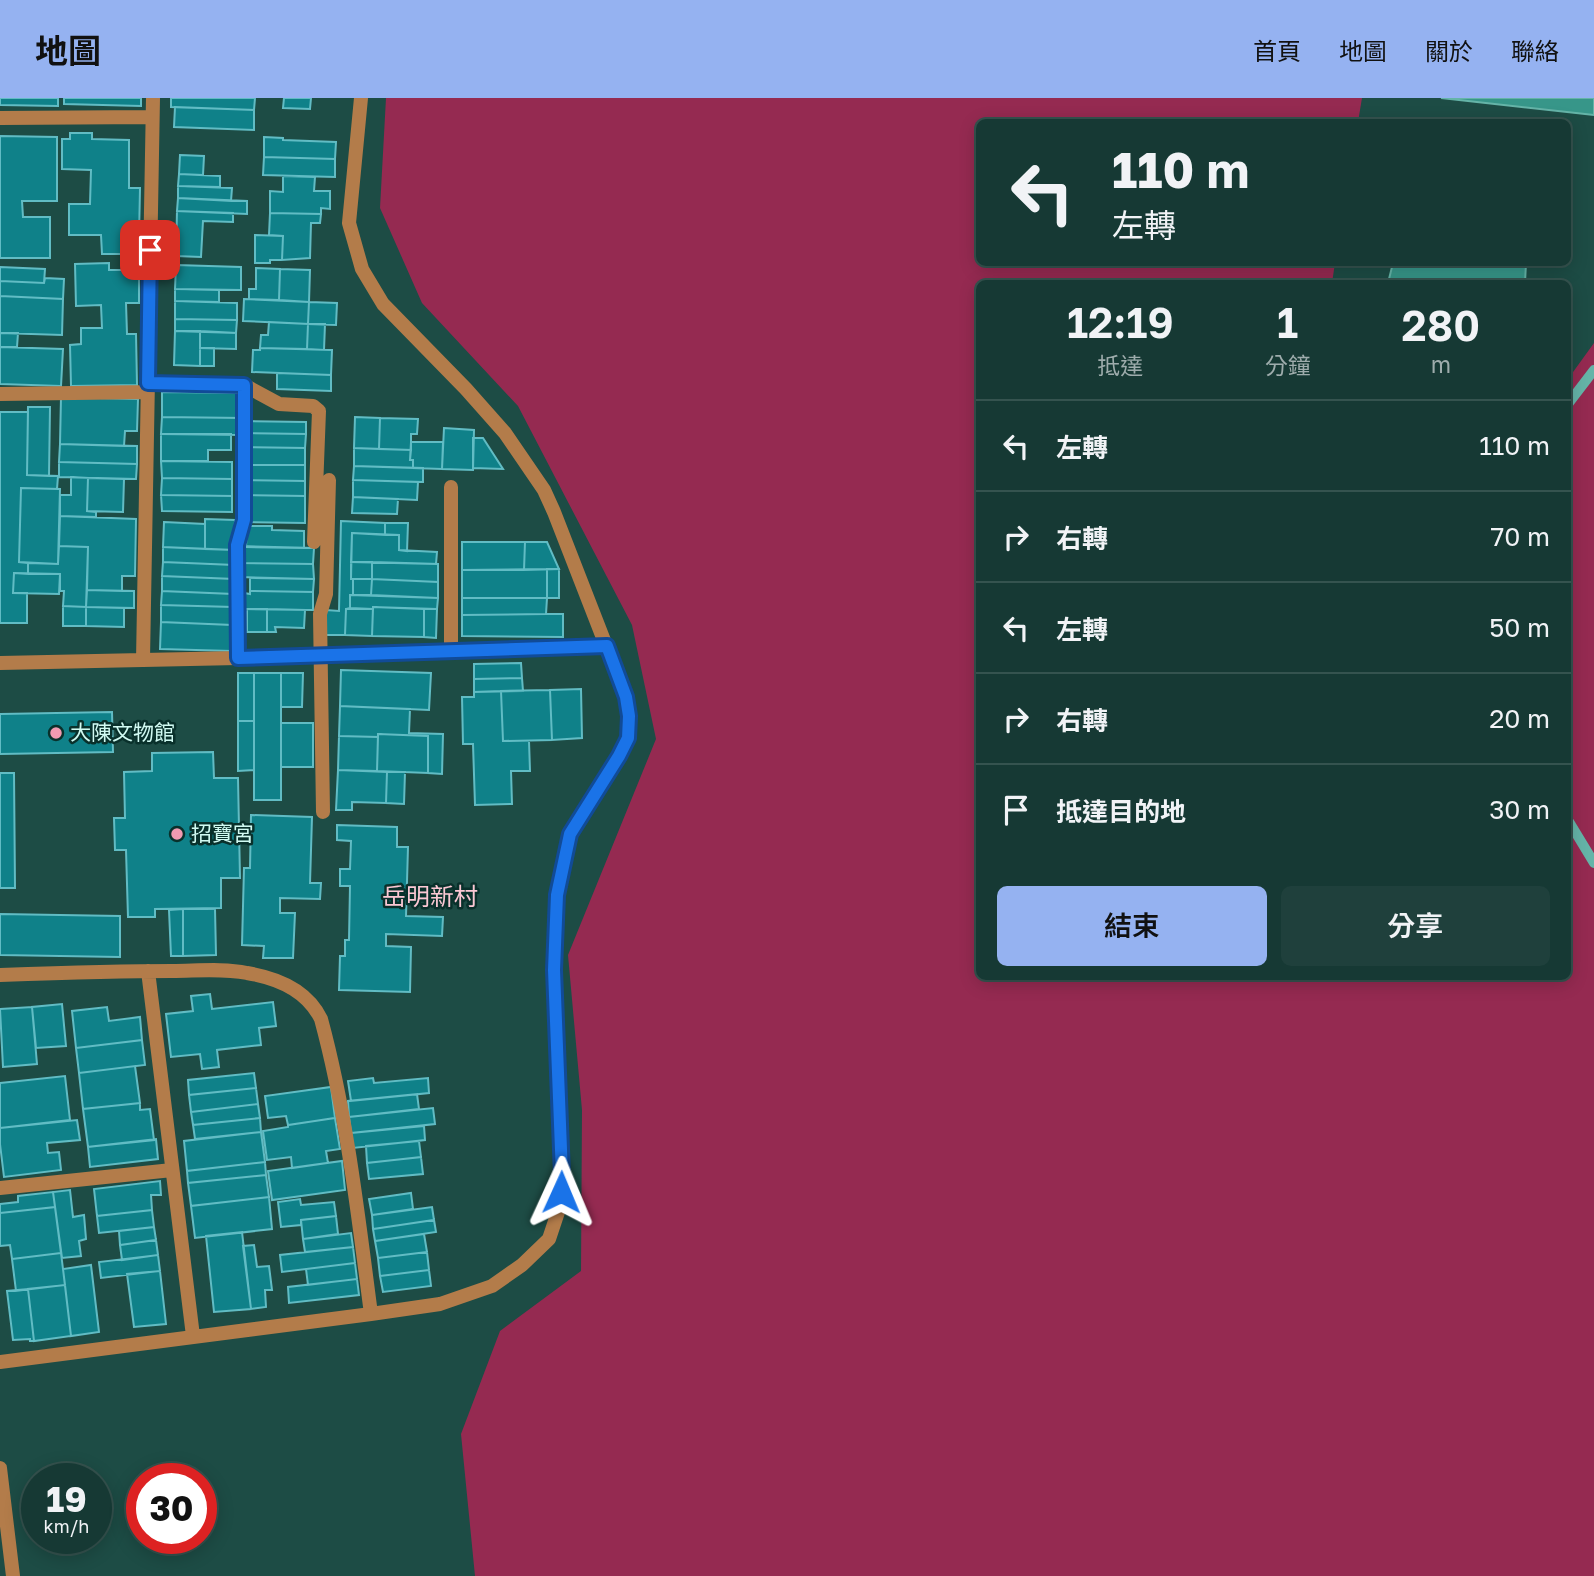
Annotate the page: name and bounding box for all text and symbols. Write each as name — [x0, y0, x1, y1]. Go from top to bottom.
text: 地圖 — [35, 31, 101, 70]
text: 首頁 — [1253, 36, 1301, 65]
text: 地圖 — [1339, 36, 1387, 65]
text: 關於 — [1425, 36, 1473, 65]
text: 聯絡 — [1511, 36, 1559, 65]
text: 110 m — [1112, 140, 1249, 199]
icon: left — [997, 147, 1088, 238]
text: 左轉 — [1112, 206, 1176, 244]
pin — [120, 220, 180, 280]
icon: arrive — [131, 231, 169, 269]
text: 12:19 — [1067, 297, 1174, 347]
text: 1 — [1277, 297, 1298, 347]
text: 280 — [1402, 300, 1480, 350]
text: m — [1431, 350, 1451, 378]
text: 抵達 — [1097, 351, 1143, 379]
text: 分鐘 — [1265, 351, 1311, 379]
icon: left — [997, 427, 1035, 465]
text: 110 m — [1479, 430, 1550, 461]
text: 左轉 — [1056, 432, 1108, 463]
icon: right — [997, 518, 1035, 556]
text: 70 m — [1491, 521, 1550, 552]
text: 右轉 — [1056, 523, 1108, 554]
icon: left — [997, 609, 1035, 647]
text: 50 m — [1489, 612, 1550, 643]
text: 左轉 — [1056, 614, 1108, 645]
icon: right — [997, 700, 1035, 738]
text: 20 m — [1489, 703, 1550, 734]
text: 右轉 — [1056, 705, 1108, 736]
place label: 大陳文物館 — [70, 719, 175, 745]
marker: 大陳文物館 — [48, 725, 64, 741]
icon: arrive — [997, 791, 1035, 829]
text: 30 m — [1489, 794, 1550, 825]
text: 抵達目的地 — [1056, 796, 1186, 827]
place label: 招寶宮 — [191, 820, 254, 846]
marker: 招寶宮 — [169, 826, 185, 842]
district label: 岳明新村 — [382, 881, 478, 910]
button: 結束 — [997, 886, 1267, 966]
button: 分享 — [1281, 886, 1550, 966]
position arrow — [524, 1155, 598, 1229]
speed limit sign: 30 — [126, 1463, 217, 1554]
text: 19 — [46, 1478, 87, 1520]
text: km/h — [44, 1515, 89, 1537]

